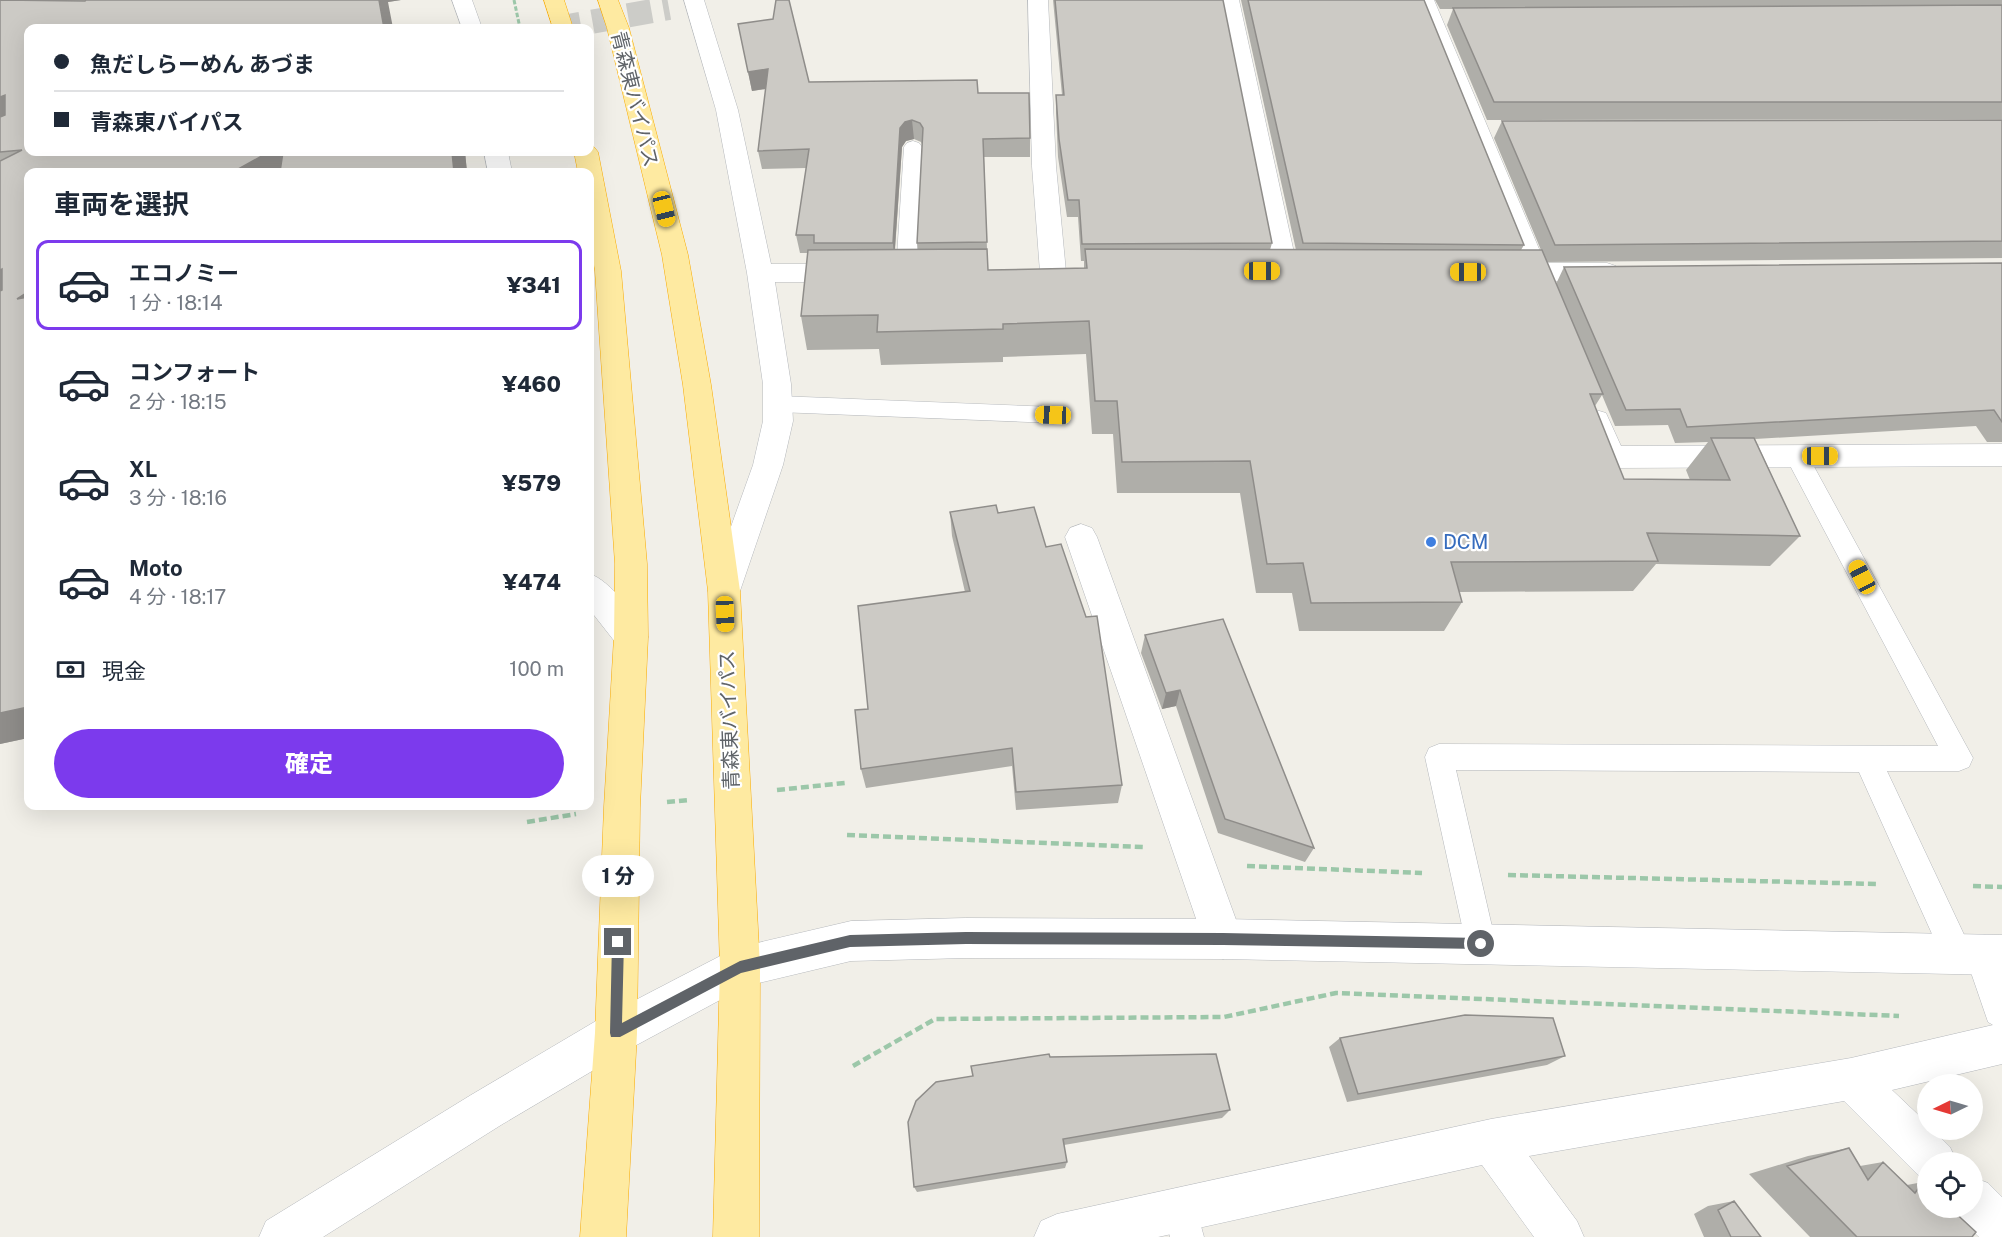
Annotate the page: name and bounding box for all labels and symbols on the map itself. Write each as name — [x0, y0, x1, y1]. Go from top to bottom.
street label: 青森東バイパス — [606, 28, 664, 170]
car — [651, 189, 677, 229]
car — [1244, 262, 1280, 280]
car — [1450, 263, 1486, 281]
car — [1035, 405, 1071, 425]
car — [1802, 447, 1838, 465]
place label: DCM — [1443, 530, 1488, 554]
marker: DCM — [1424, 535, 1438, 549]
car — [1846, 557, 1878, 597]
car — [715, 596, 735, 632]
street label: 青森東バイパス — [715, 650, 743, 790]
callout: 1 分 — [582, 855, 654, 897]
route end — [604, 928, 631, 955]
route start — [1467, 930, 1494, 957]
north arrow — [1917, 1074, 1983, 1140]

